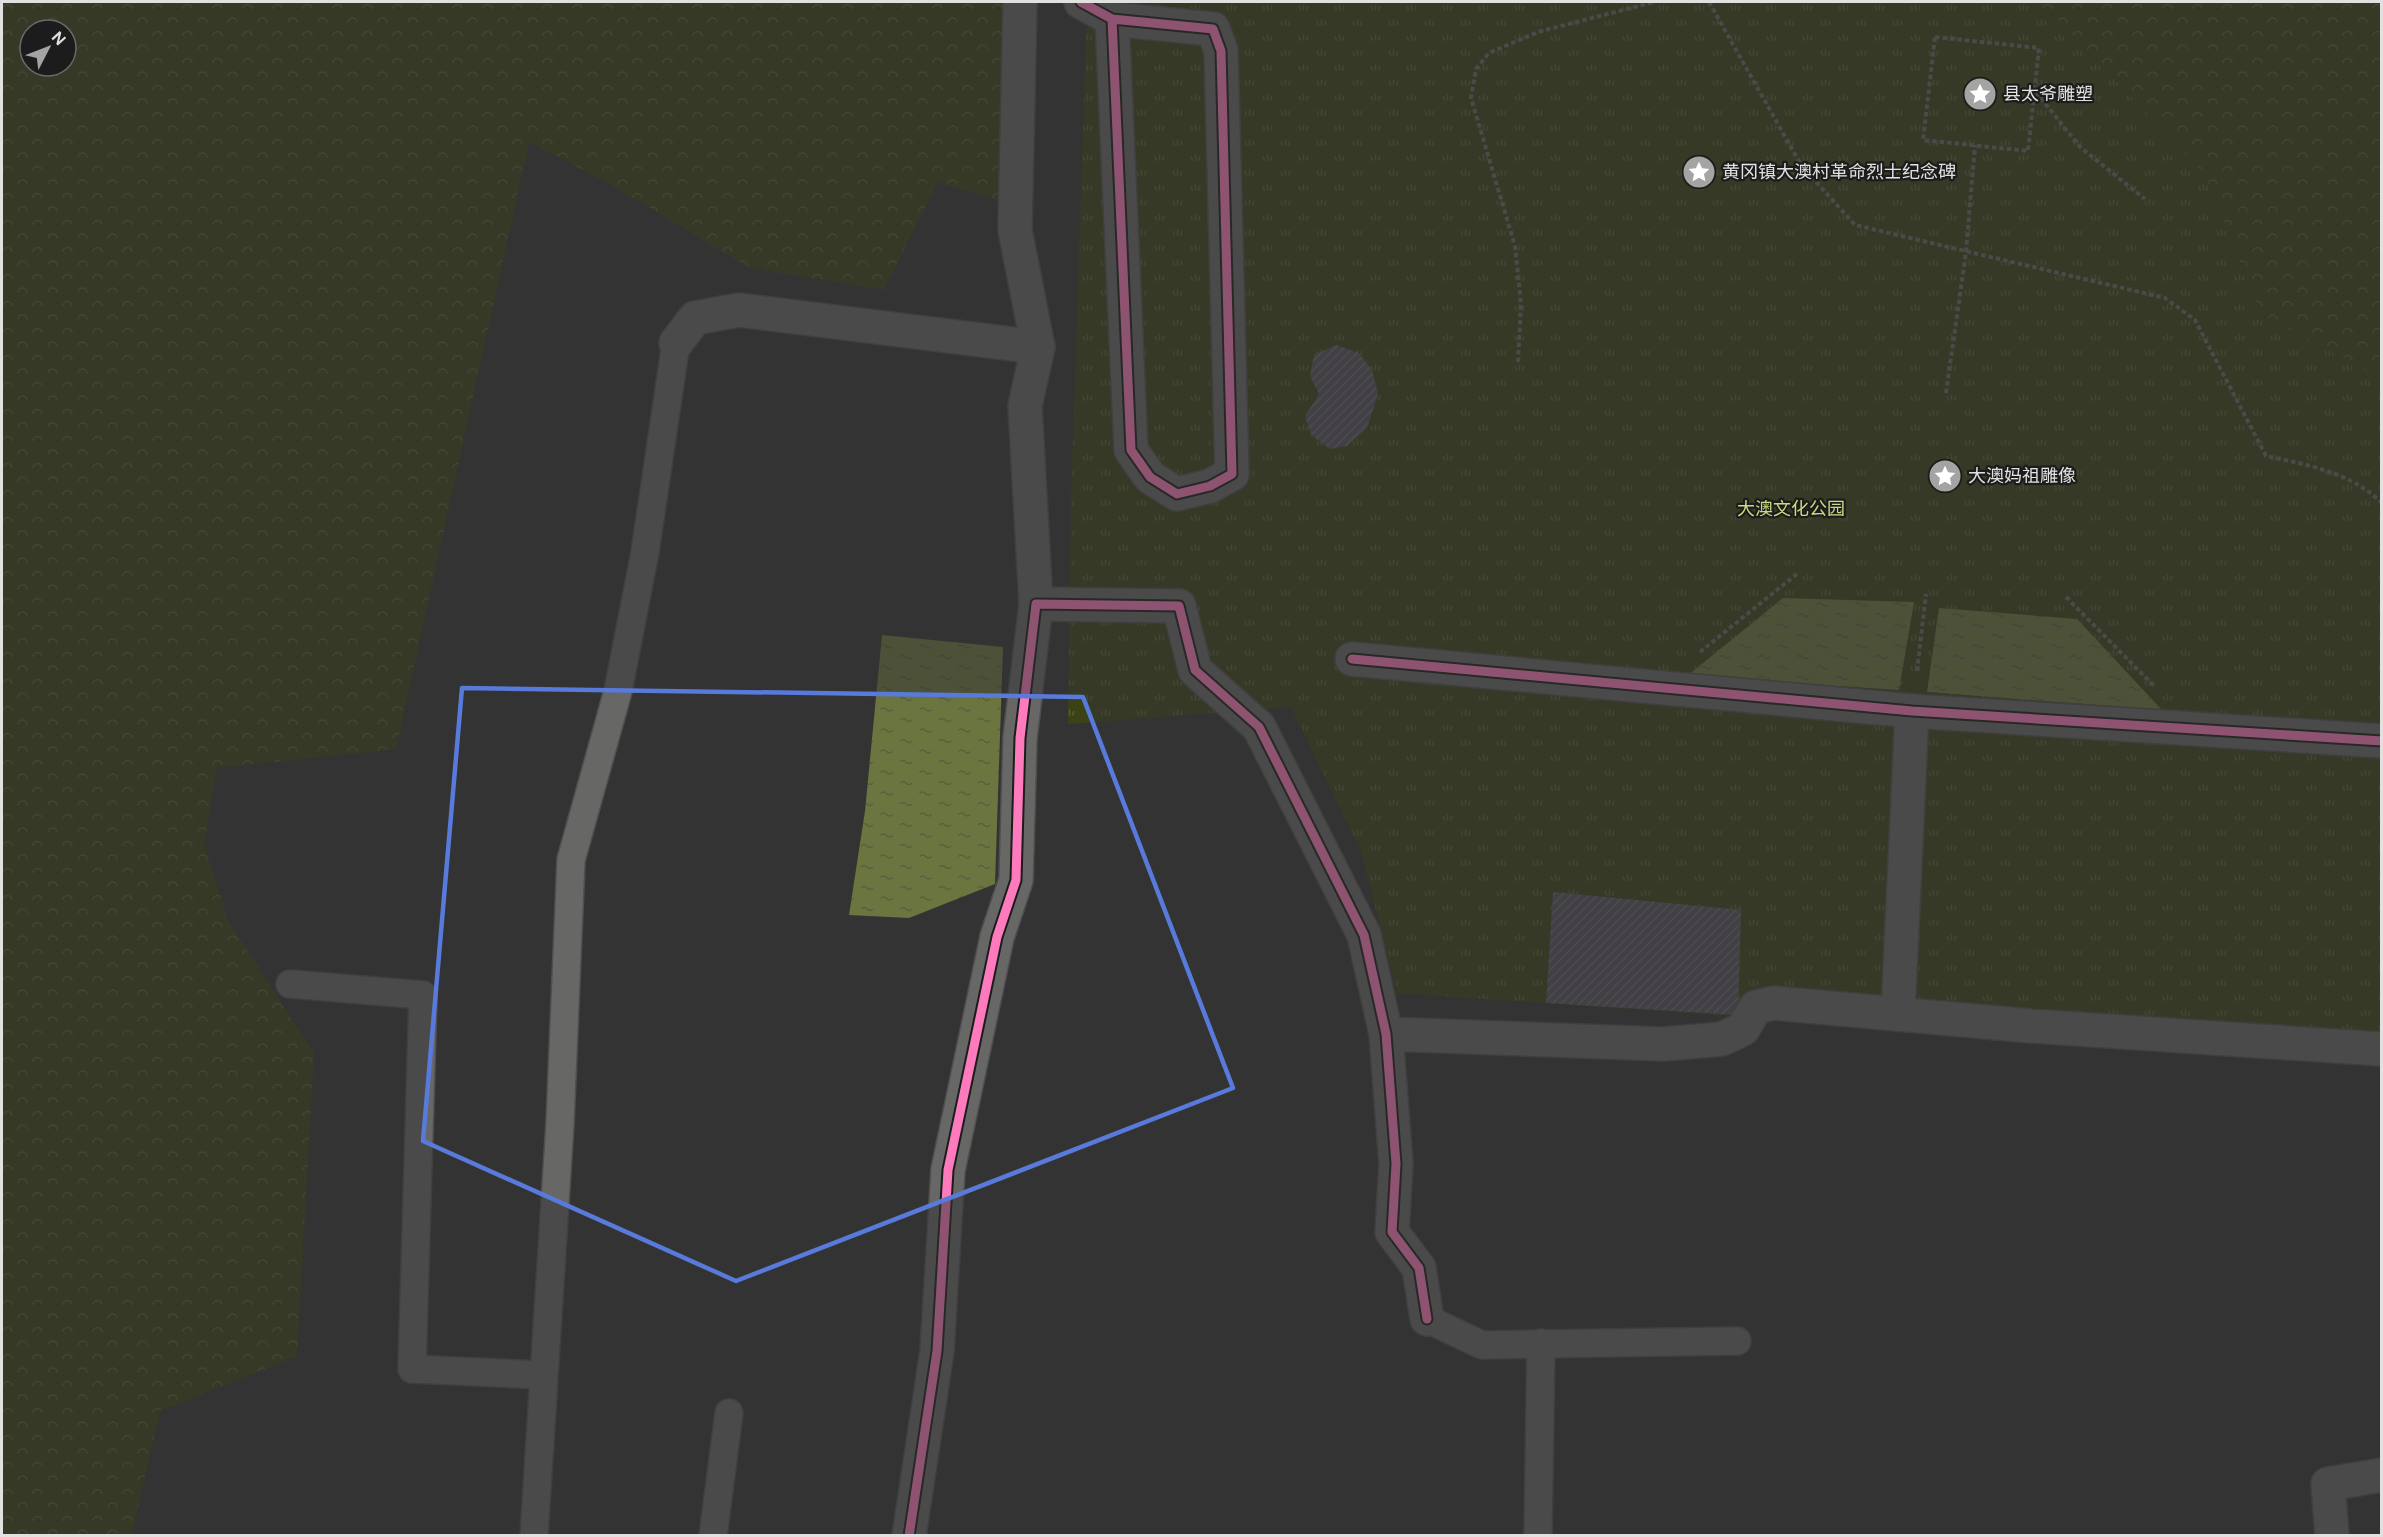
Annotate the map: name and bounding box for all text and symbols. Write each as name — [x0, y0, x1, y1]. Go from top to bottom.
north arrow — [18, 18, 78, 78]
text: N — [47, 27, 70, 50]
place icon: 县太爷雕塑 — [1962, 76, 1998, 112]
place label: 县太爷雕塑 — [2003, 82, 2093, 106]
place icon: 黄冈镇大澳村革命烈士纪念碑 — [1681, 154, 1717, 190]
place label: 黄冈镇大澳村革命烈士纪念碑 — [1722, 160, 1956, 184]
place icon: 大澳妈祖雕像 — [1927, 458, 1963, 494]
place label: 大澳妈祖雕像 — [1968, 464, 2076, 488]
park label: 大澳文化公园 — [1737, 497, 1845, 521]

